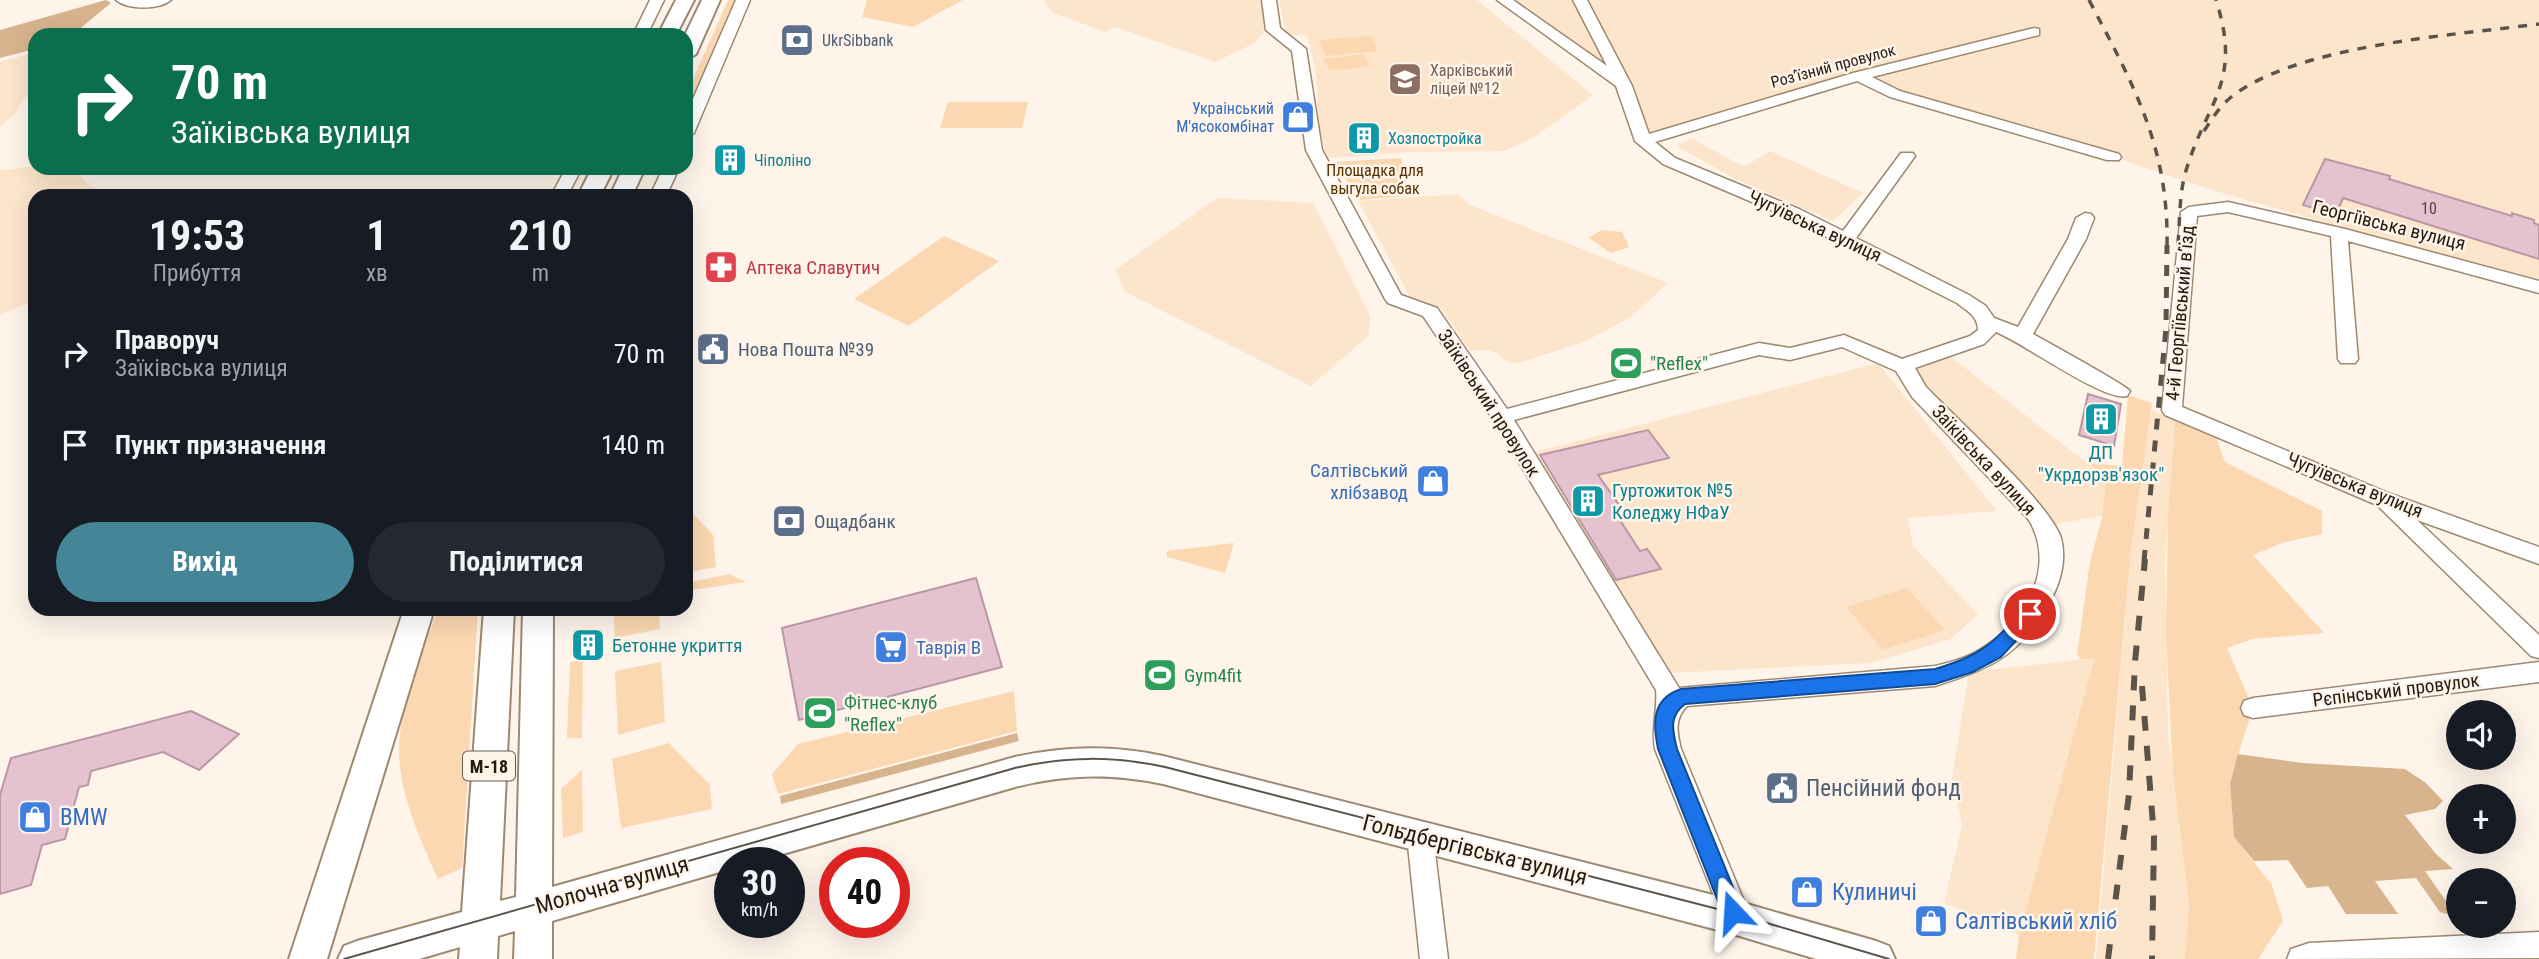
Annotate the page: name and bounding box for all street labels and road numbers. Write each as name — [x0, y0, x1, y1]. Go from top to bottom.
street label: Роз’їзний провулок — [1769, 40, 1898, 92]
street label: Чугуївська вулиця — [1745, 185, 1885, 267]
street label: Георгіївська вулиця — [2310, 195, 2468, 255]
street label: 4-й Георгіївський в’їзд — [2161, 224, 2199, 402]
street label: Заїківський провулок — [1433, 325, 1545, 481]
street label: Заїківська вулиця — [1927, 400, 2041, 520]
street label: Чугуївська вулиця — [2284, 447, 2426, 523]
street label: Рєпінський провулок — [2311, 668, 2481, 712]
road number: М-18 — [463, 752, 515, 780]
street label: Гольдбергівська вулиця — [1360, 809, 1590, 891]
street label: Молочна вулиця — [532, 850, 692, 920]

